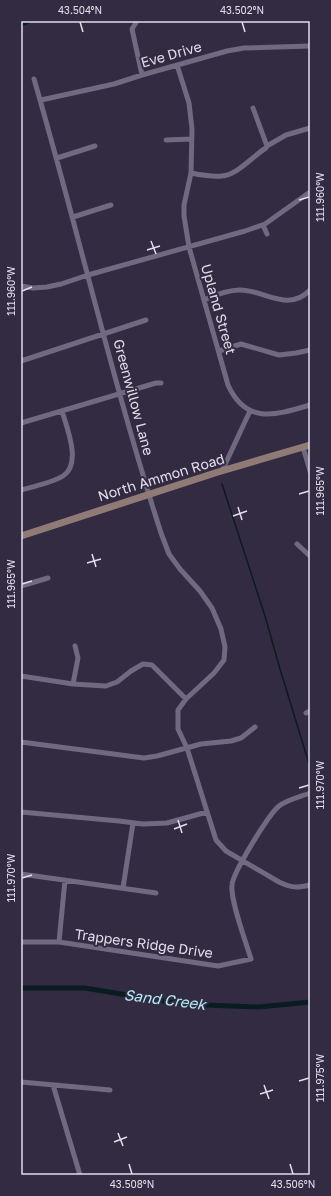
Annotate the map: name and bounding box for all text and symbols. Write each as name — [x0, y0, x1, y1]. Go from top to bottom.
text: 43.504°N — [58, 4, 102, 16]
text: 43.502°N — [220, 4, 264, 16]
street label: Eve Drive — [139, 37, 203, 71]
text: 111.960°W — [314, 172, 326, 222]
street label: Upland Street — [198, 262, 240, 356]
text: 111.960°W — [5, 266, 17, 316]
street label: Greenwillow Lane — [110, 337, 158, 457]
street label: North Ammon Road — [96, 450, 226, 504]
text: 111.965°W — [314, 466, 326, 515]
text: 111.965°W — [5, 559, 17, 608]
text: 111.970°W — [314, 760, 326, 809]
text: 111.970°W — [5, 853, 17, 902]
street label: Trappers Ridge Drive — [74, 925, 214, 961]
water label: Sand Creek — [123, 985, 208, 1013]
text: 111.975°W — [314, 1054, 326, 1102]
text: 43.508°N — [110, 1178, 154, 1190]
text: 43.506°N — [271, 1178, 315, 1190]

